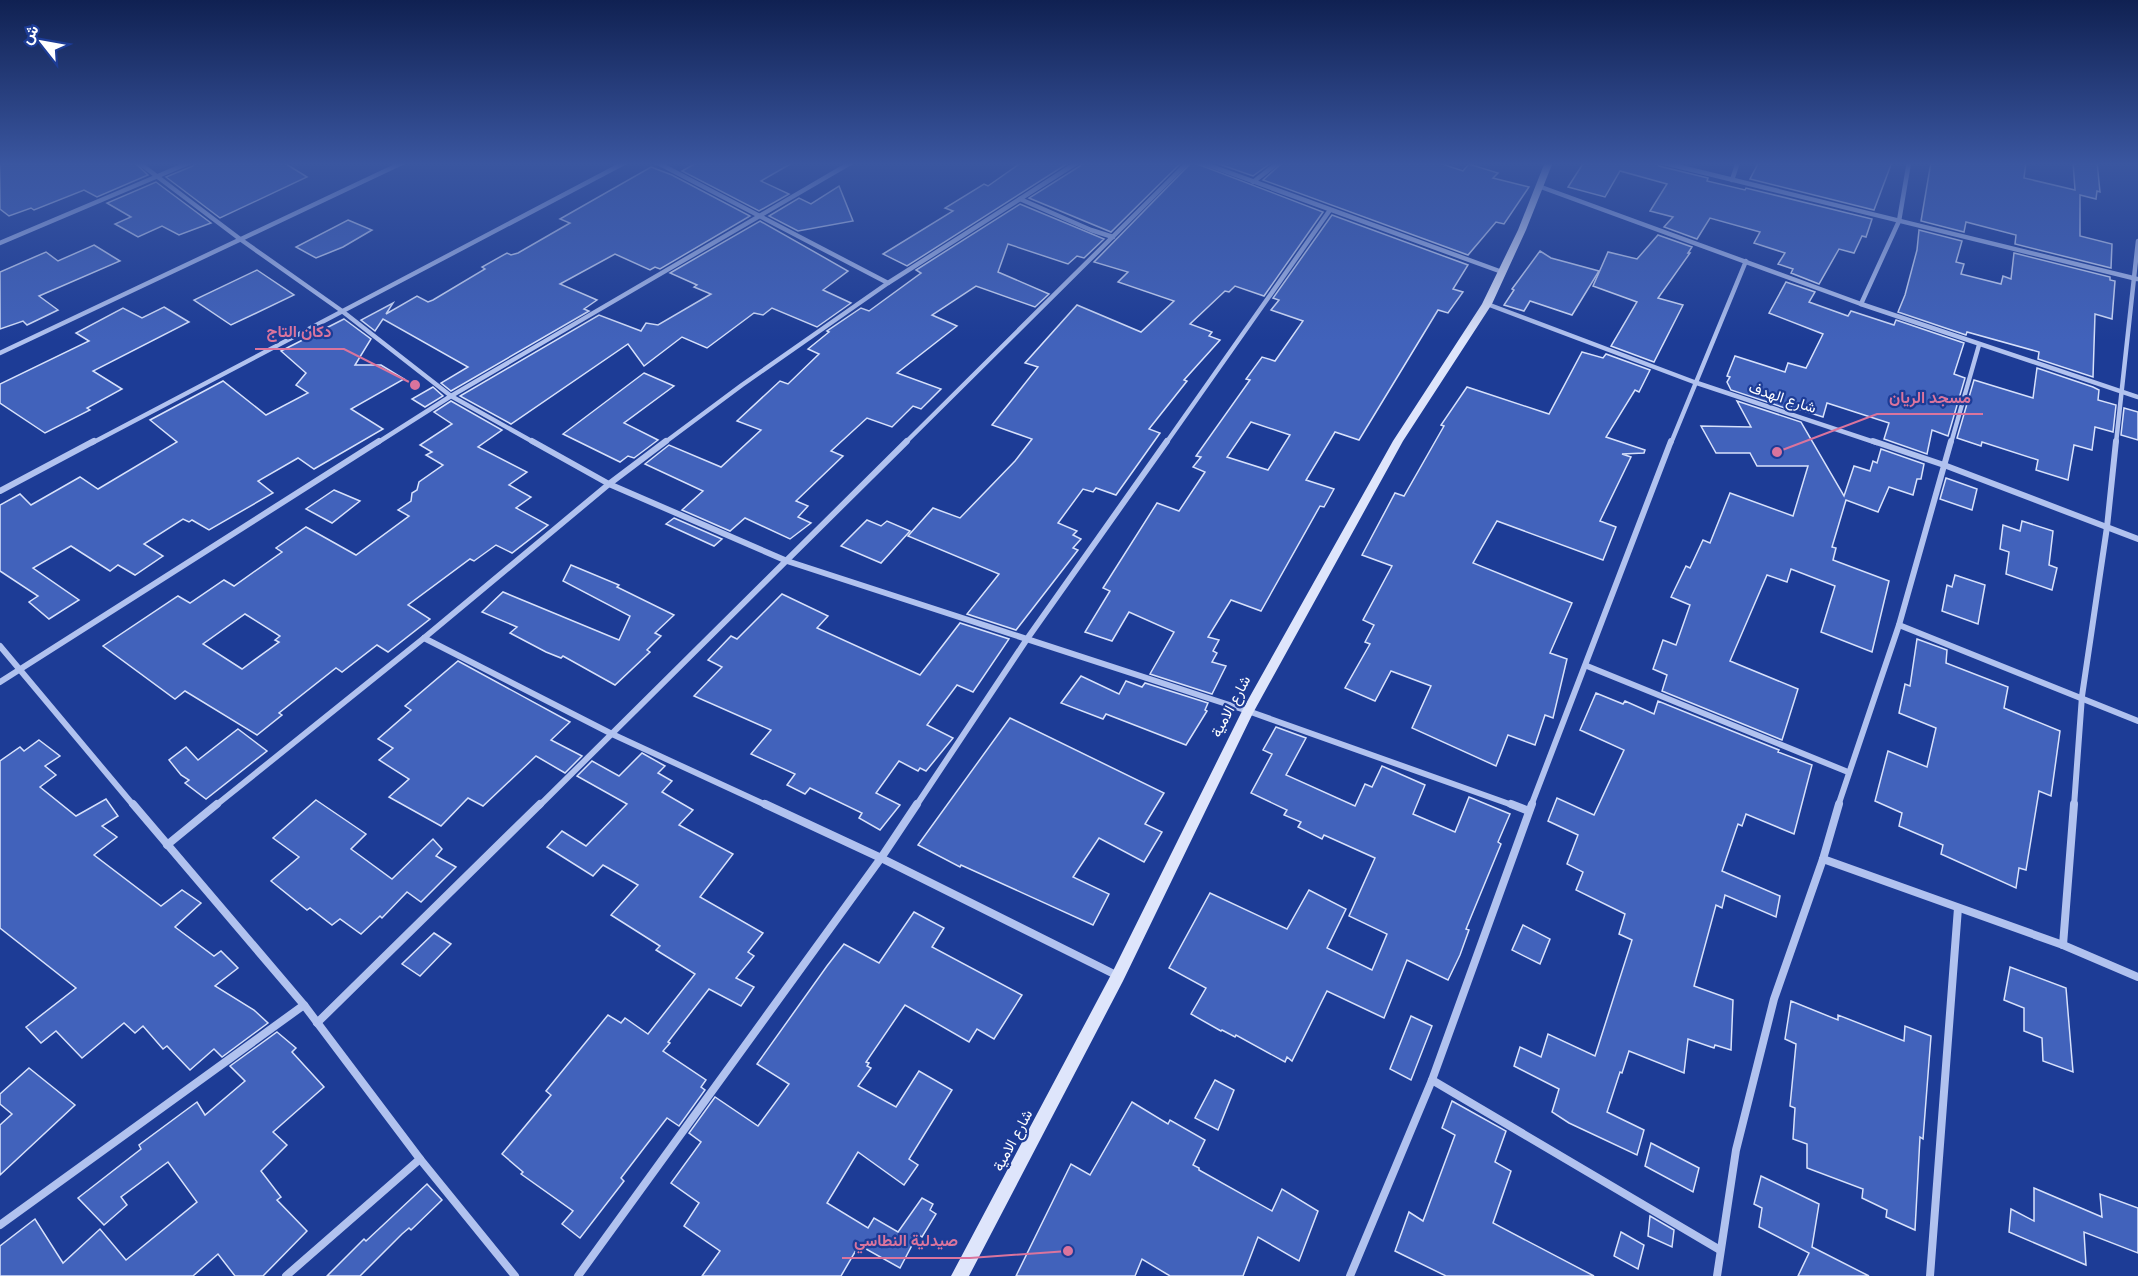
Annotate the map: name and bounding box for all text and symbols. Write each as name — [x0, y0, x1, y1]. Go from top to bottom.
north arrow — [12, 12, 72, 72]
text: ش — [17, 22, 44, 49]
callout: دكان التاج — [255, 315, 344, 349]
text: دكان التاج — [266, 323, 332, 343]
street label: شارع الهدف — [1746, 379, 1818, 419]
callout: مسجد الريان — [1877, 380, 1983, 414]
text: مسجد الريان — [1889, 389, 1971, 409]
street label: شارع الامية — [1208, 673, 1256, 741]
street label: شارع الامية — [990, 1107, 1038, 1175]
callout: صيدلية النطاسي — [842, 1224, 970, 1258]
text: صيدلية النطاسي — [854, 1232, 958, 1254]

